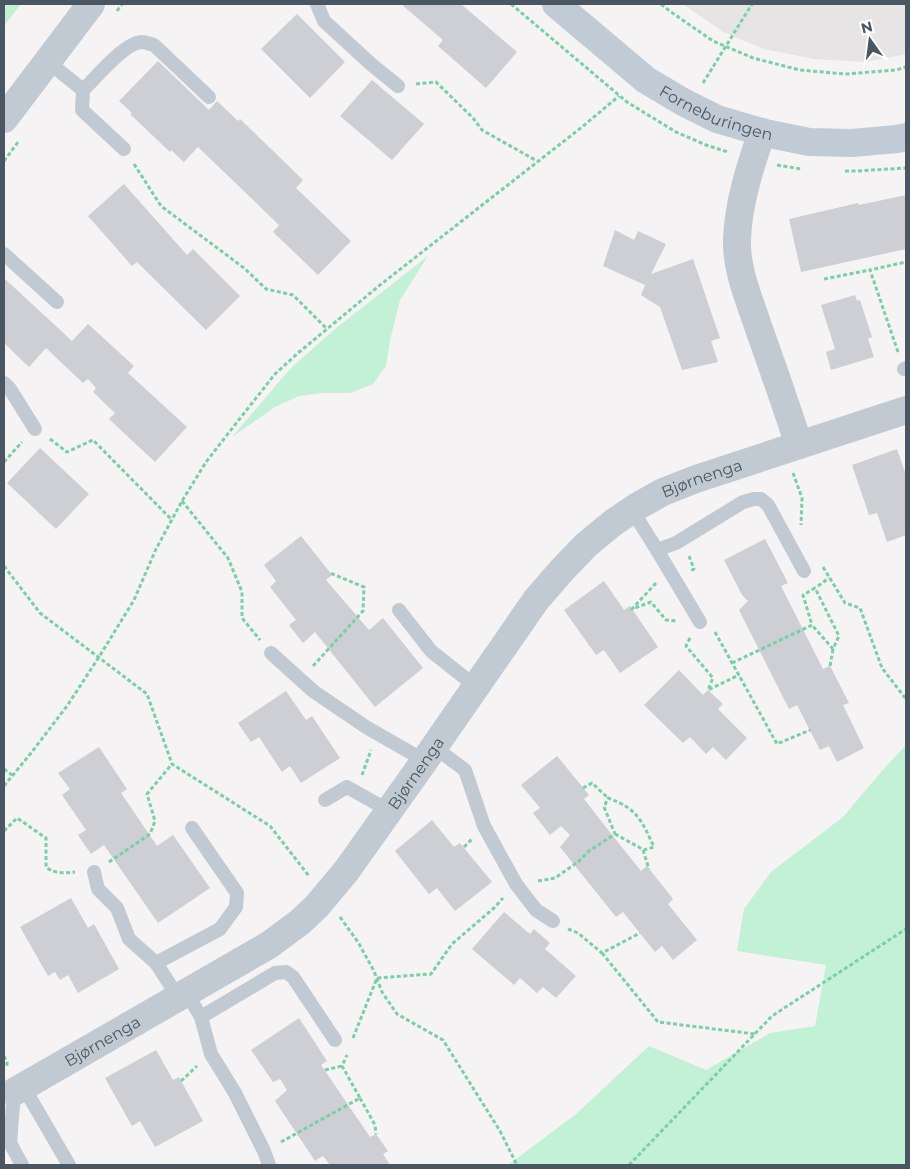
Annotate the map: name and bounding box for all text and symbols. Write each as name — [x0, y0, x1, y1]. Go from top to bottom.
north arrow — [845, 15, 895, 65]
text: N — [859, 17, 875, 37]
street label: Forneburingen — [656, 81, 775, 144]
street label: Bjørnenga — [658, 455, 745, 501]
street label: Bjørnenga — [384, 733, 448, 813]
street label: Bjørnenga — [61, 1012, 144, 1070]

